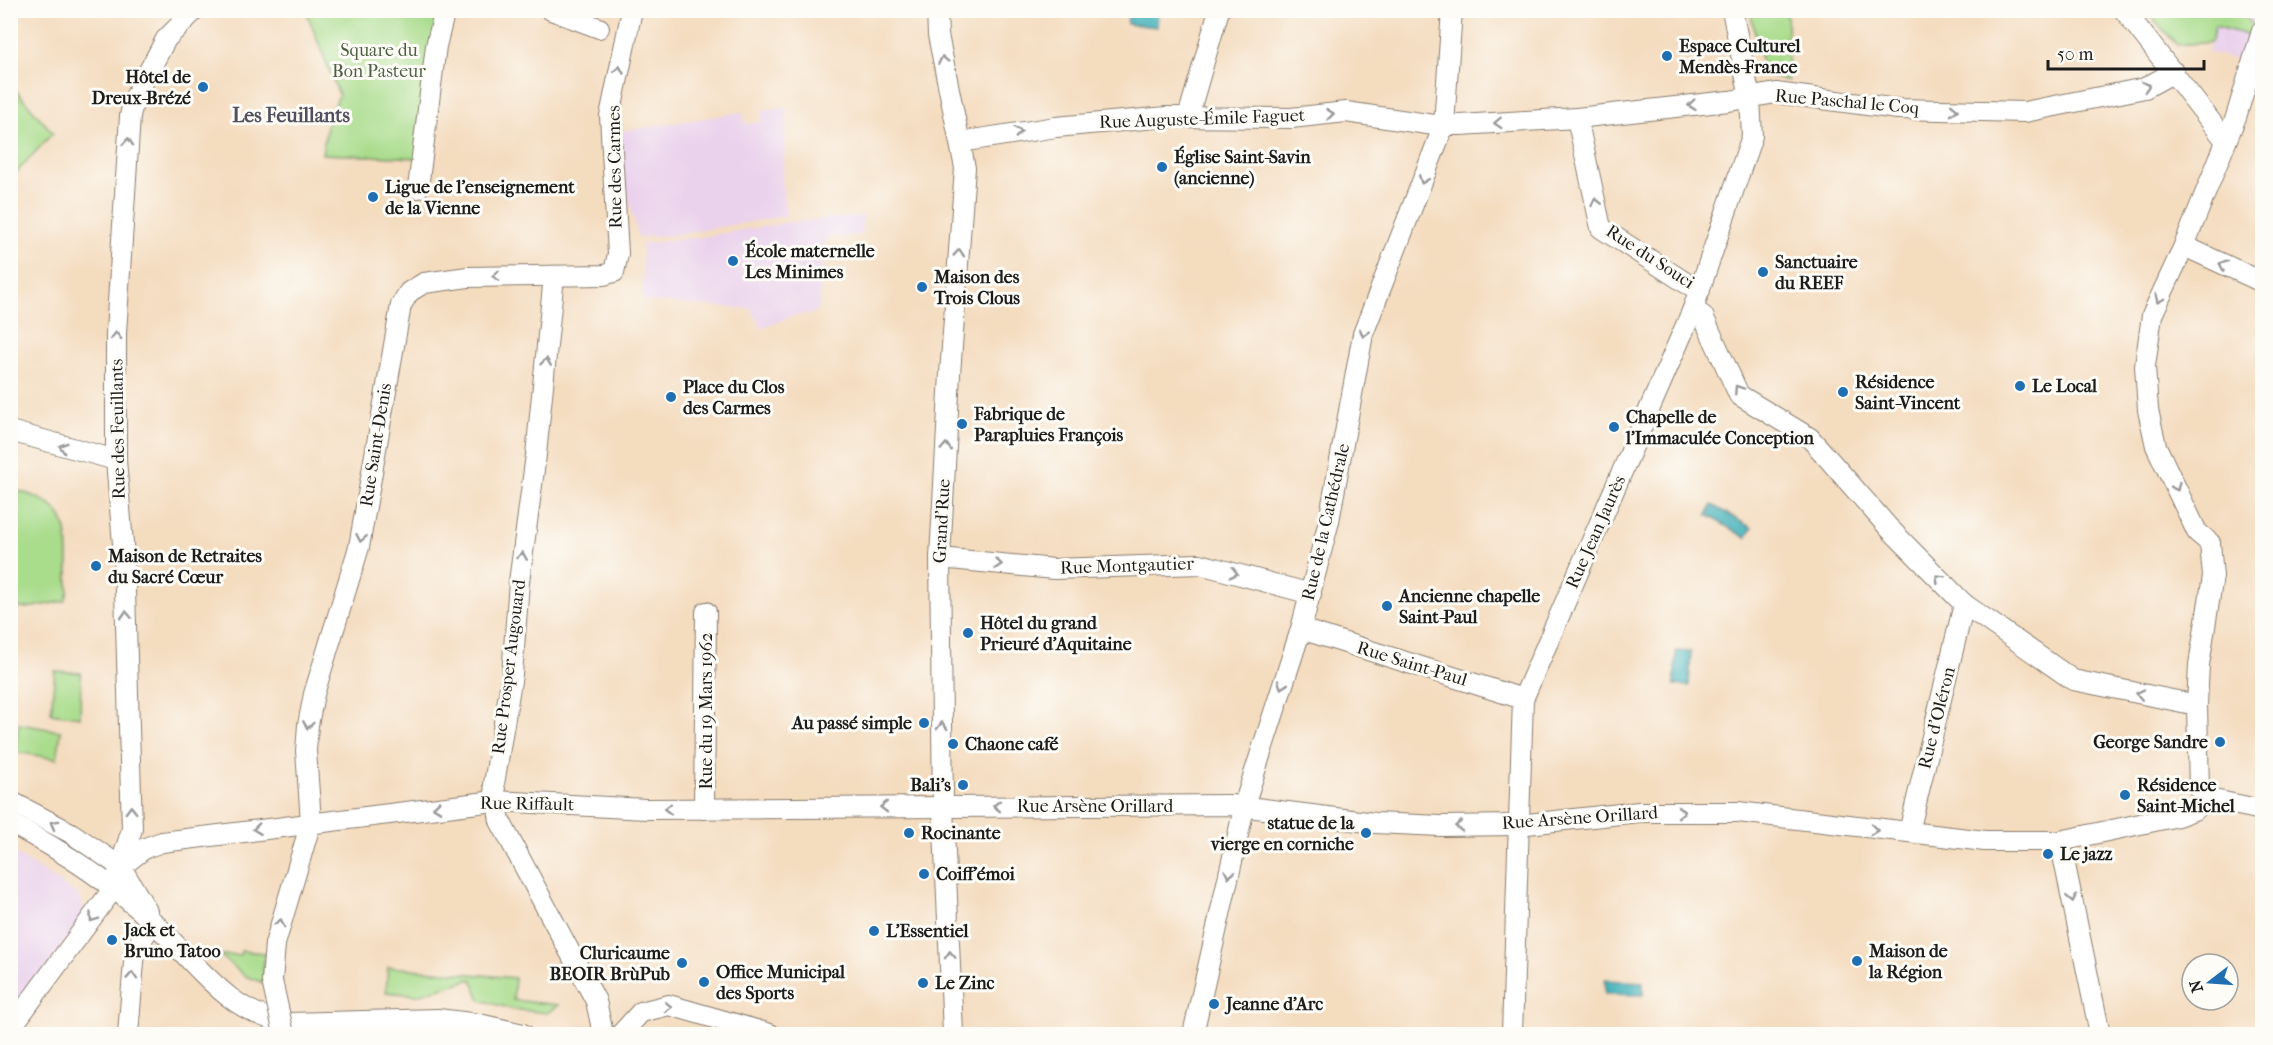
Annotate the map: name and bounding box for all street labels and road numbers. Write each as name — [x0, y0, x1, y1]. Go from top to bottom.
street label: Rue Paschal le Coq — [1774, 85, 1921, 119]
street label: Rue Auguste-Émile Faguet — [1099, 104, 1306, 133]
street label: Rue des Carmes — [603, 105, 627, 229]
street label: Rue du Souci — [1602, 221, 1699, 294]
street label: Rue des Feuillants — [106, 358, 130, 499]
street label: Rue Saint-Denis — [356, 381, 396, 508]
street label: Rue de la Cathédrale — [1298, 441, 1354, 603]
street label: Rue Jean Jaurès — [1562, 472, 1630, 592]
street label: Grand'Rue — [929, 478, 955, 564]
street label: Rue Montgautier — [1060, 553, 1195, 579]
street label: Rue Prosper Augouard — [488, 578, 530, 756]
street label: Rue du 19 Mars 1962 — [696, 633, 717, 789]
street label: Rue Saint-Paul — [1354, 637, 1470, 691]
street label: Rue d'Oléron — [1914, 664, 1960, 771]
street label: Rue Riffault — [480, 793, 575, 815]
street label: Rue Arsène Orillard — [1017, 796, 1173, 817]
street label: Rue Arsène Orillard — [1501, 802, 1659, 834]

